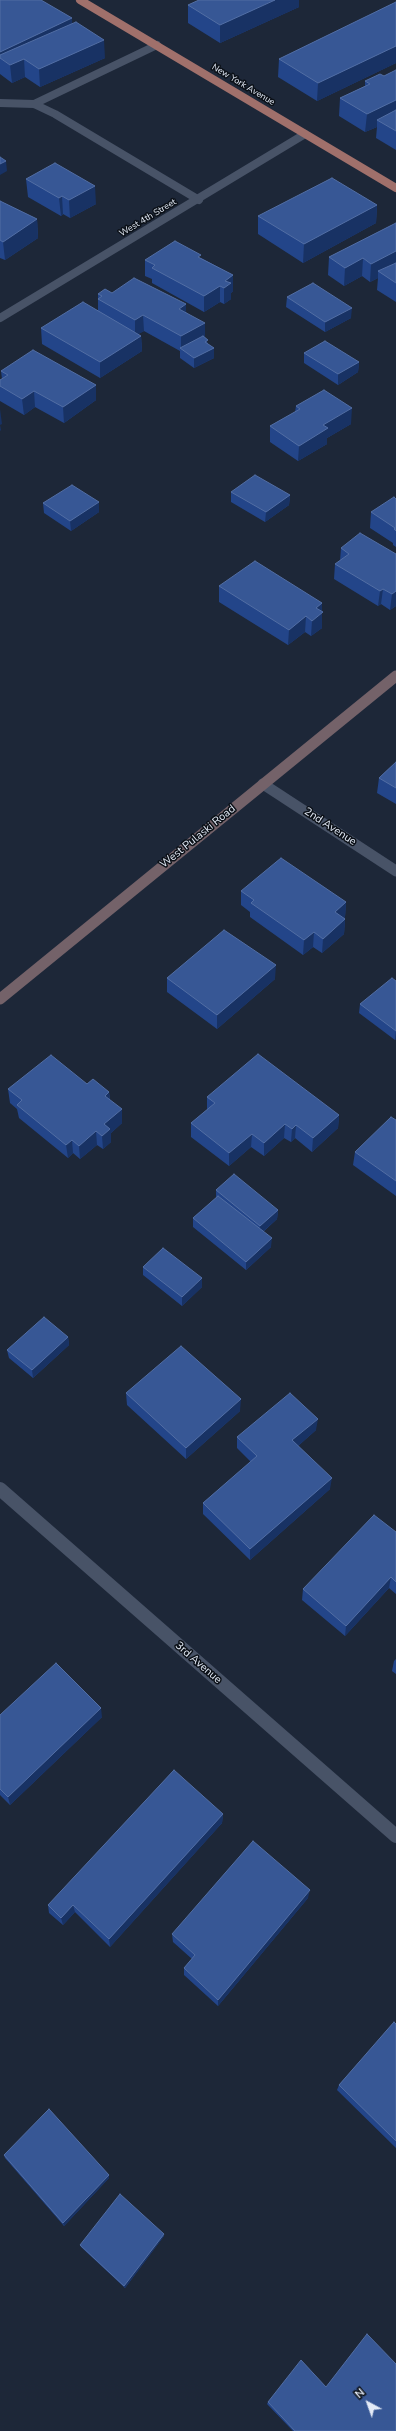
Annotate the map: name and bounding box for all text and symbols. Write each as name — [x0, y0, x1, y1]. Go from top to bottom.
street label: New York Avenue — [210, 62, 276, 108]
street label: West 4th Street — [118, 197, 178, 239]
street label: West Pulaski Road — [158, 803, 238, 871]
street label: 2nd Avenue — [301, 805, 359, 849]
street label: 3rd Avenue — [172, 1639, 224, 1687]
north arrow — [348, 2383, 388, 2423]
text: N — [352, 2385, 368, 2402]

